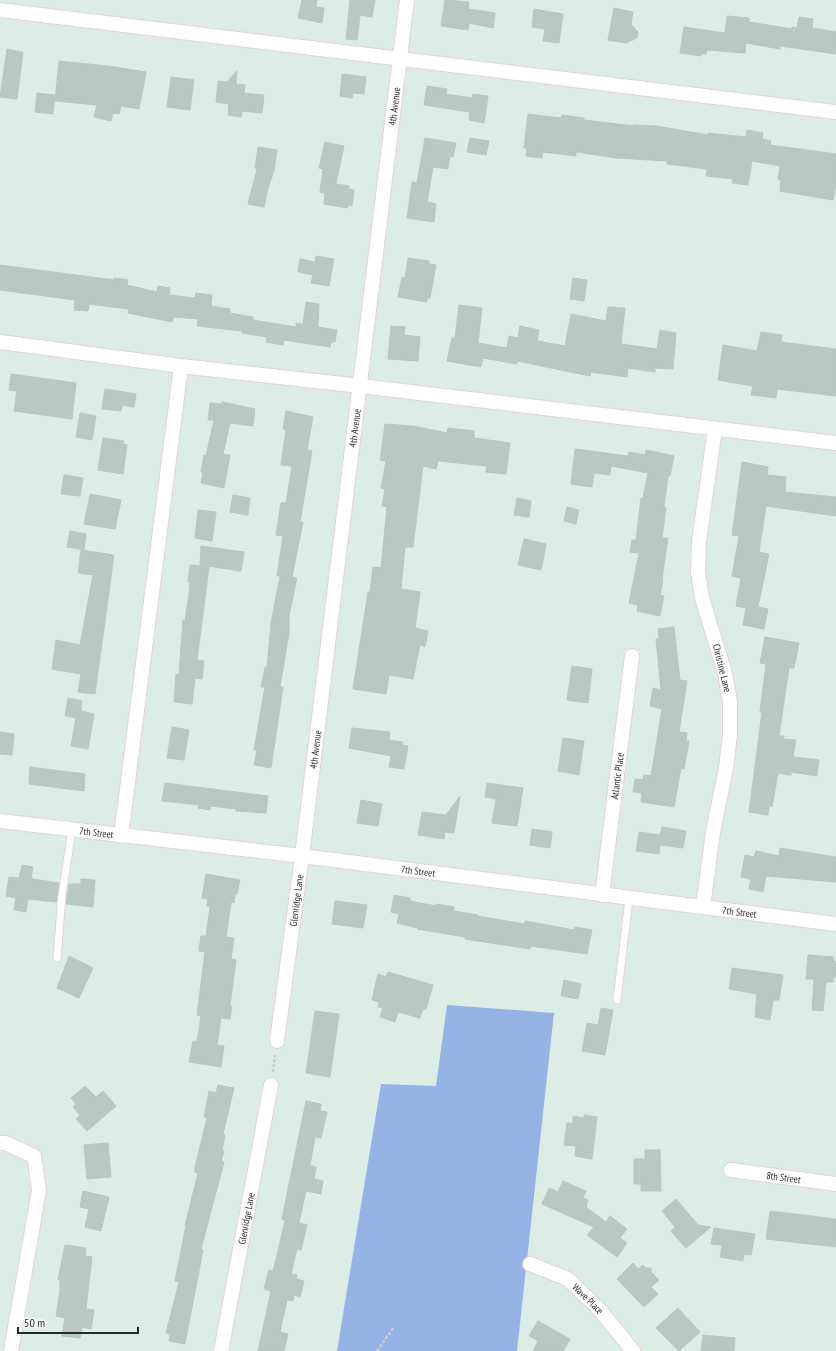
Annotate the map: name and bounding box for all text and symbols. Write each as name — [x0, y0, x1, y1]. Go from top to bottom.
street label: 4th Avenue — [385, 86, 403, 126]
street label: 4th Avenue — [346, 408, 363, 448]
street label: Christine Lane — [710, 642, 734, 694]
street label: 4th Avenue — [306, 729, 324, 770]
street label: Atlantic Place — [608, 752, 626, 800]
street label: 7th Street — [79, 824, 114, 841]
street label: 7th Street — [400, 862, 436, 879]
street label: Glenridge Lane — [286, 874, 306, 927]
street label: 7th Street — [722, 903, 758, 920]
street label: 8th Street — [766, 1168, 802, 1186]
street label: Glenridge Lane — [235, 1191, 257, 1245]
street label: Wave Place — [570, 1280, 607, 1317]
scale bar — [18, 1309, 138, 1335]
text: 50 m — [24, 1315, 45, 1330]

